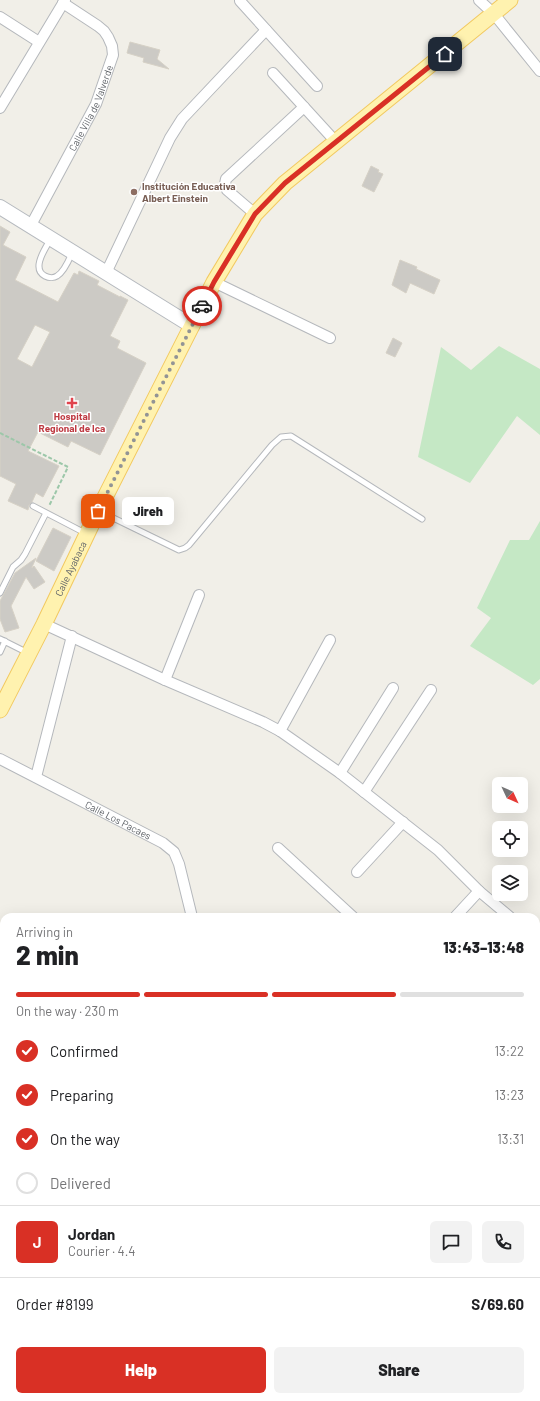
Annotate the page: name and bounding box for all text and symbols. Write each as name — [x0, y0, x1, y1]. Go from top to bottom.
pin — [428, 37, 462, 71]
icon: home — [434, 43, 456, 65]
street label: Calle Villa de Valverde — [66, 63, 115, 153]
place label: Institución Educativa Albert Einstein — [142, 180, 236, 204]
marker: Institución Educativa Albert Einstein — [129, 187, 139, 197]
courier — [182, 286, 222, 326]
icon: car — [191, 295, 213, 317]
marker: Hospital Regional de Ica — [66, 397, 78, 409]
place label: Hospital Regional de Ica — [39, 410, 105, 434]
pin — [81, 494, 115, 528]
callout: Jireh — [122, 497, 174, 525]
icon: bag — [87, 500, 109, 522]
text: Jireh — [133, 503, 163, 519]
street label: Calle Ayabaca — [52, 539, 89, 598]
north arrow — [492, 777, 528, 813]
map controls — [492, 777, 528, 901]
street label: Calle Los Pacaes — [83, 798, 153, 842]
button: locate — [492, 821, 528, 857]
button: layers — [492, 865, 528, 901]
text: Arriving in — [16, 924, 73, 940]
text: 13:43–13:48 — [443, 938, 524, 956]
text: 2 min — [16, 939, 79, 970]
text: On the way · 230 m — [16, 1003, 119, 1019]
icon: check — [16, 1040, 38, 1062]
text: Confirmed — [50, 1042, 118, 1060]
text: 13:22 — [494, 1043, 524, 1059]
icon: check — [16, 1084, 38, 1106]
text: Preparing — [50, 1086, 114, 1104]
text: 13:23 — [495, 1087, 524, 1103]
icon: check — [16, 1128, 38, 1150]
text: On the way — [50, 1130, 120, 1148]
text: 13:31 — [497, 1131, 524, 1147]
text: Delivered — [50, 1174, 111, 1192]
button: chat — [430, 1221, 472, 1263]
button: phone — [482, 1221, 524, 1263]
text: Jordan — [68, 1225, 115, 1243]
text: J — [33, 1233, 41, 1251]
text: Courier · 4.4 — [68, 1243, 136, 1259]
text: Order #8199 — [16, 1295, 94, 1313]
text: S/69.60 — [471, 1295, 524, 1313]
button: Help — [16, 1347, 266, 1393]
button: Share — [274, 1347, 524, 1393]

